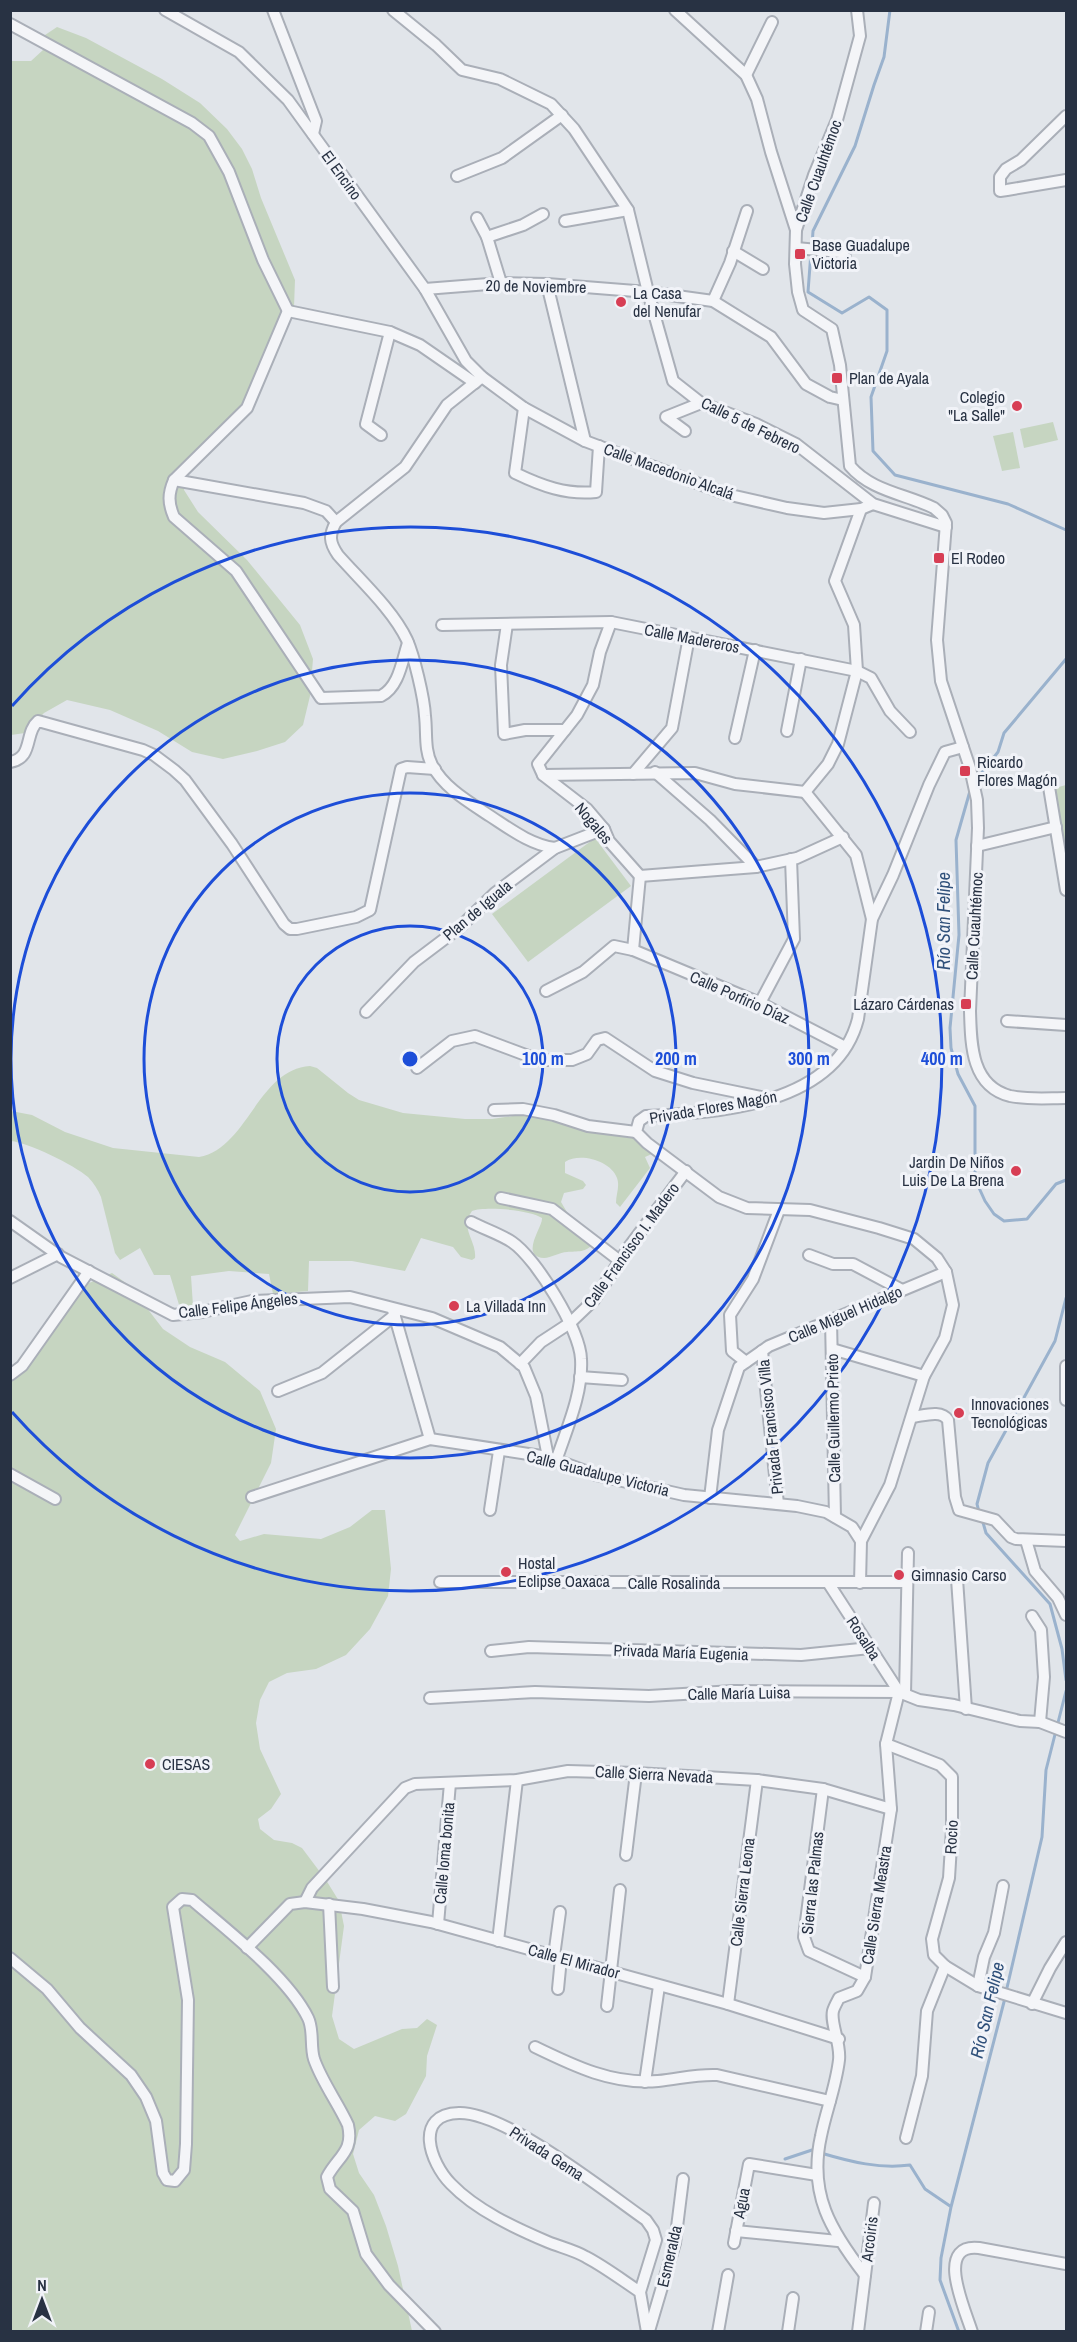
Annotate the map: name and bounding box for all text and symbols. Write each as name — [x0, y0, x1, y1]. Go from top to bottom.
street label: Calle Cuauhtémoc — [789, 116, 847, 225]
street label: El Encino — [317, 146, 367, 204]
place label: Base Guadalupe Victoria — [812, 234, 910, 274]
marker: Base Guadalupe Victoria — [793, 247, 807, 261]
street label: 20 de Noviembre — [485, 274, 587, 298]
place label: La Casa del Nenufar — [633, 282, 701, 322]
marker: La Casa del Nenufar — [614, 295, 628, 309]
place label: Plan de Ayala — [849, 367, 930, 389]
marker: Plan de Ayala — [830, 371, 844, 385]
place label: Colegio "La Salle" — [948, 386, 1005, 426]
street label: Calle 5 de Febrero — [698, 391, 804, 459]
marker: Colegio "La Salle" — [1010, 399, 1024, 413]
street label: Calle Macedonio Alcalá — [601, 437, 738, 505]
place label: El Rodeo — [951, 547, 1005, 569]
marker: El Rodeo — [932, 551, 946, 565]
street label: Calle Madereros — [643, 618, 741, 658]
place label: Ricardo Flores Magón — [977, 751, 1057, 791]
marker: Ricardo Flores Magón — [958, 764, 972, 778]
street label: Nogales — [570, 797, 618, 849]
street label: Calle Cuauhtémoc — [960, 871, 988, 980]
water label: Río San Felipe — [931, 872, 956, 970]
street label: Plan de Iguala — [438, 874, 517, 945]
street label: Calle Porfirio Díaz — [687, 965, 794, 1029]
place label: Lázaro Cárdenas — [853, 993, 954, 1015]
marker: Lázaro Cárdenas — [959, 997, 973, 1011]
text: 100 m — [522, 1046, 564, 1071]
text: 200 m — [655, 1046, 697, 1071]
text: 300 m — [788, 1046, 830, 1071]
text: 400 m — [921, 1046, 963, 1071]
centre of rings — [400, 1049, 420, 1069]
street label: Privada Flores Magón — [648, 1085, 778, 1129]
place label: Jardin De Niños Luis De La Brena — [902, 1151, 1005, 1191]
marker: Jardin De Niños Luis De La Brena — [1009, 1164, 1023, 1178]
street label: Calle Francisco I. Madero — [578, 1178, 684, 1312]
street label: Calle Miguel Hidalgo — [785, 1280, 905, 1348]
street label: Calle Felipe Ángeles — [177, 1287, 299, 1323]
place label: La Villada Inn — [466, 1295, 546, 1317]
marker: La Villada Inn — [447, 1299, 461, 1313]
street label: Calle Guillermo Prieto — [821, 1353, 845, 1483]
street label: Privada Francisco Villa — [752, 1358, 788, 1495]
place label: Innovaciones Tecnológicas — [971, 1393, 1049, 1433]
marker: Innovaciones Tecnológicas — [952, 1406, 966, 1420]
street label: Calle Guadalupe Victoria — [524, 1445, 672, 1502]
place label: Hostal Eclipse Oaxaca — [518, 1552, 611, 1592]
place label: Gimnasio Carso — [911, 1564, 1007, 1586]
marker: Hostal Eclipse Oaxaca — [499, 1565, 513, 1579]
marker: Gimnasio Carso — [892, 1568, 906, 1582]
street label: Calle Rosalinda — [628, 1572, 721, 1594]
street label: Rosalba — [842, 1612, 887, 1665]
street label: Privada María Eugenia — [613, 1639, 750, 1665]
street label: Calle María Luisa — [687, 1681, 791, 1705]
place label: CIESAS — [162, 1753, 210, 1775]
marker: CIESAS — [143, 1757, 157, 1771]
street label: Calle Sierra Nevada — [594, 1760, 714, 1788]
street label: Calle loma bonita — [429, 1800, 459, 1905]
street label: Rocio — [939, 1819, 963, 1855]
street label: Sierra las Palmas — [796, 1830, 828, 1936]
street label: Calle Sierra Leona — [724, 1836, 760, 1948]
street label: Calle Sierra Meastra — [856, 1843, 896, 1966]
street label: Calle El Mirador — [526, 1938, 623, 1984]
water label: Río San Felipe — [964, 1959, 1010, 2061]
street label: Privada Gema — [506, 2121, 589, 2186]
street label: Agua — [727, 2185, 755, 2221]
street label: Arcoiris — [855, 2215, 883, 2264]
street label: Esmeralda — [651, 2222, 687, 2289]
north arrow — [12, 2270, 72, 2330]
text: N — [37, 2274, 47, 2296]

